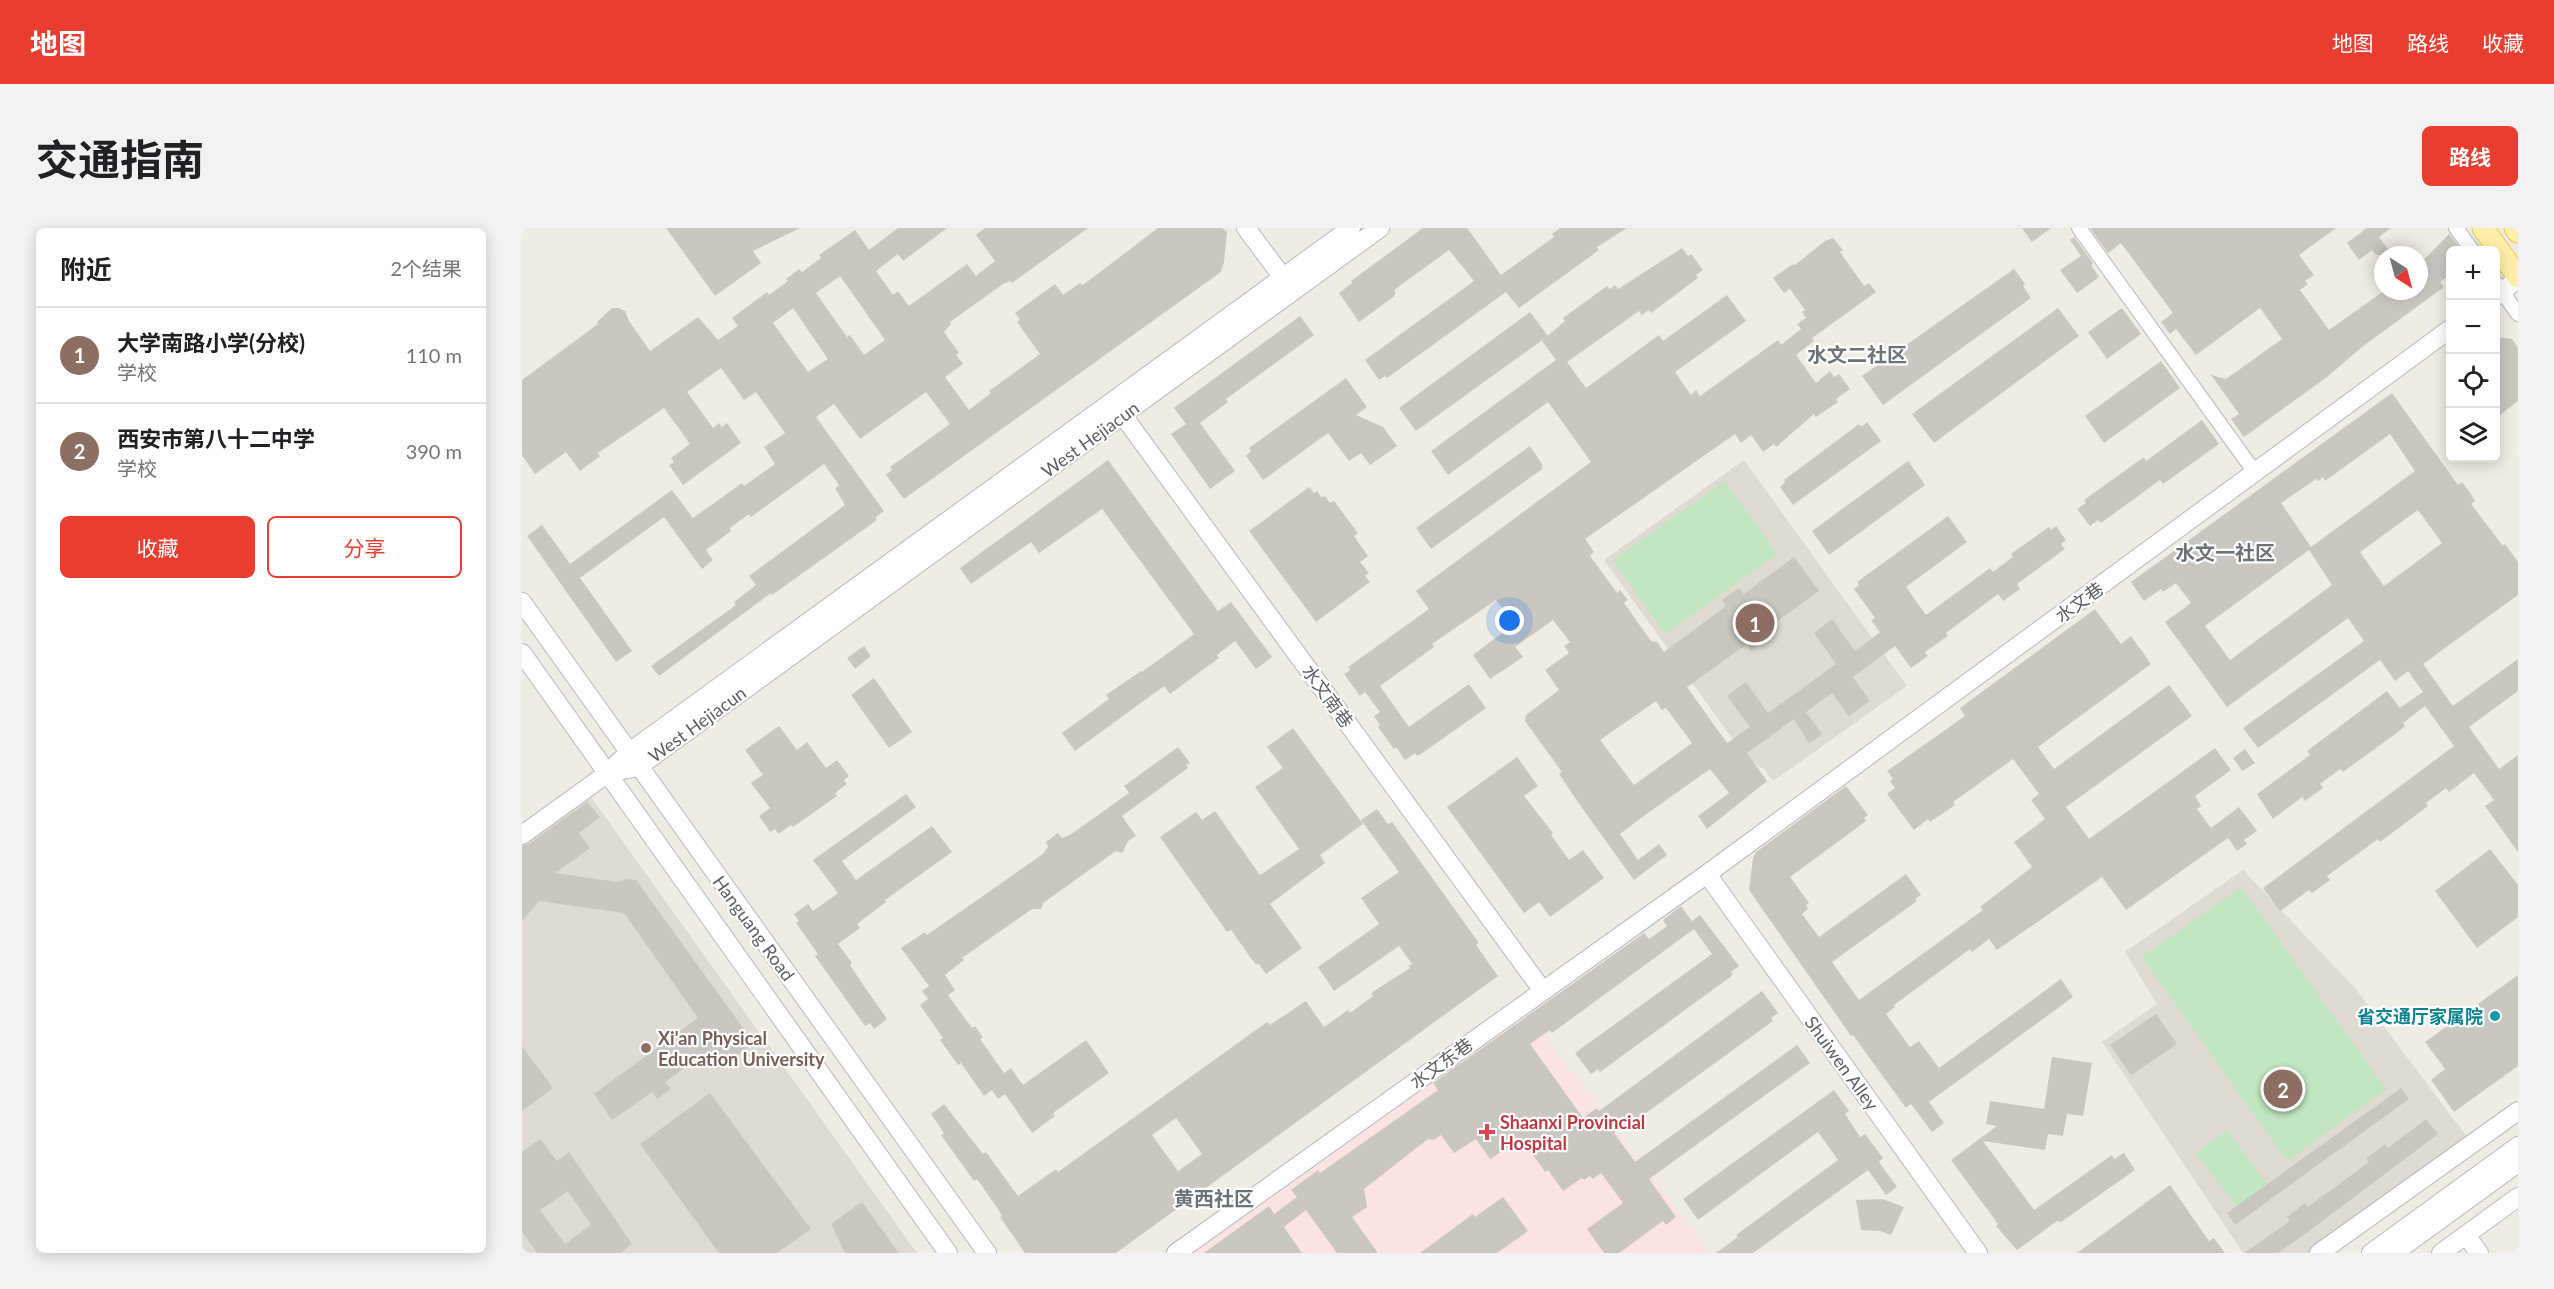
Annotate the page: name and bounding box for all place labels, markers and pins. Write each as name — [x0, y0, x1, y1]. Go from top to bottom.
pin: 1 — [1736, 600, 1774, 646]
place label: 省交通厅家属院 — [2357, 1005, 2483, 1027]
marker: 省交通厅家属院 — [2488, 1009, 2502, 1023]
place label: Xi'an Physical Education University — [658, 1027, 825, 1070]
marker: Xi'an Physical Education University — [639, 1041, 653, 1055]
pin: 2 — [2264, 1066, 2302, 1112]
place label: Shaanxi Provincial Hospital — [1500, 1111, 1645, 1154]
marker: Shaanxi Provincial Hospital — [1478, 1123, 1496, 1141]

